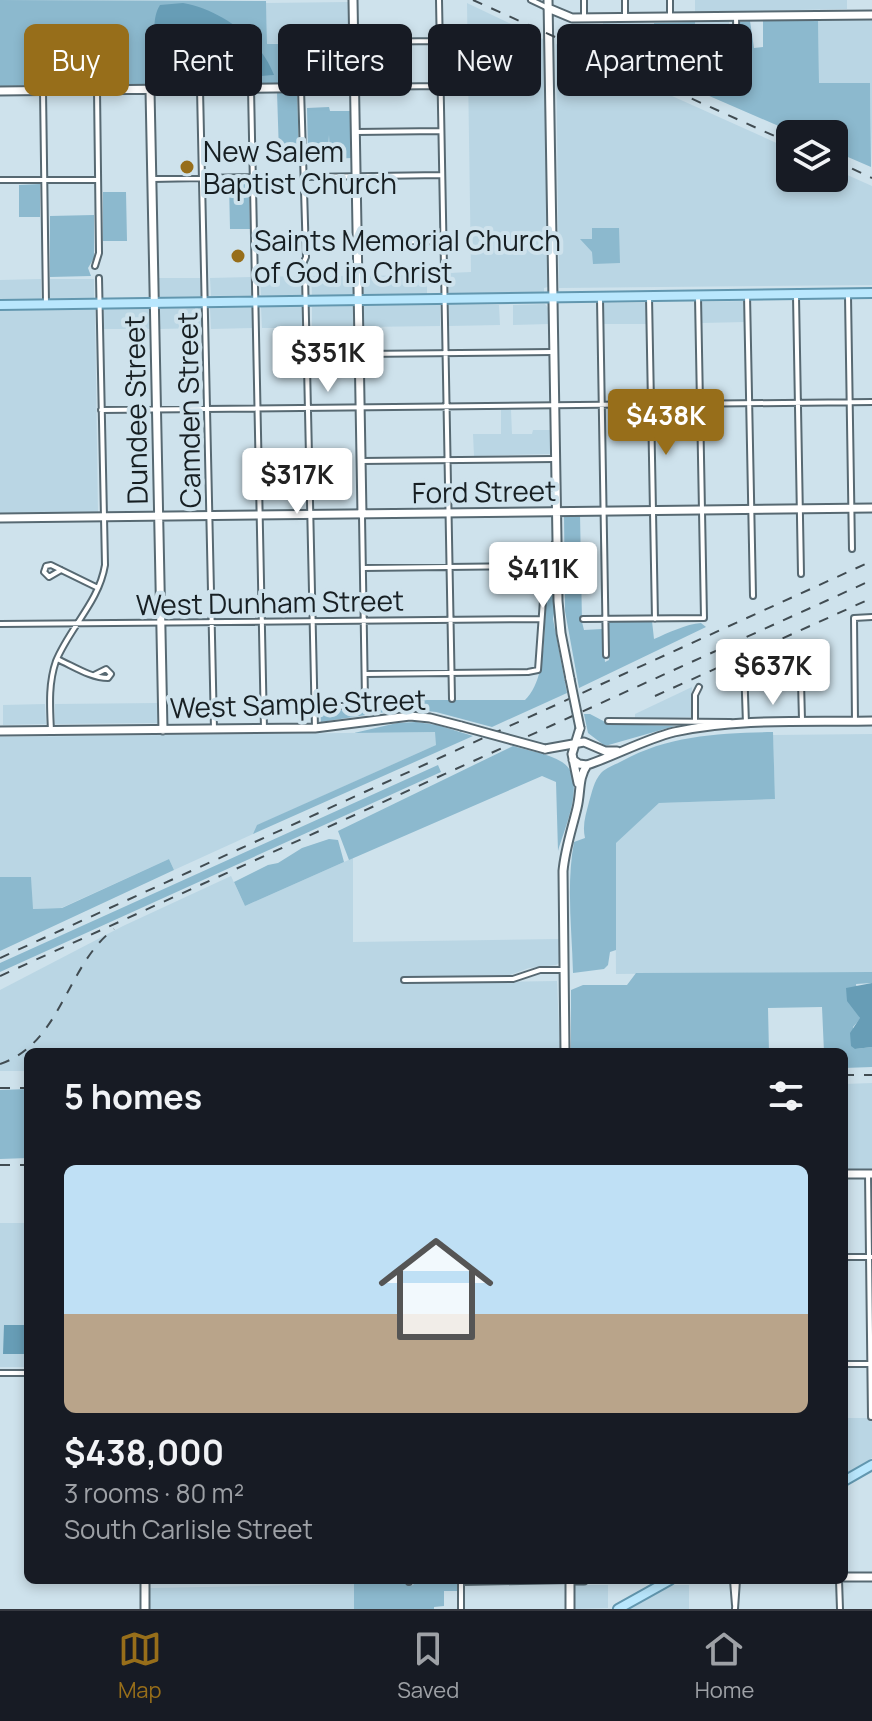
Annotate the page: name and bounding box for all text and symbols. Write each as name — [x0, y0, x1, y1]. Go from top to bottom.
chip: Buy — [24, 24, 129, 96]
chip: Rent — [145, 24, 262, 96]
chip: Filters — [278, 24, 412, 96]
chip: New — [428, 24, 541, 96]
chip: Apartment — [557, 24, 752, 96]
map controls — [776, 120, 848, 192]
button: layers — [776, 120, 848, 192]
place label: New Salem Baptist Church — [203, 132, 397, 202]
marker: New Salem Baptist Church — [178, 158, 196, 176]
place label: Saints Memorial Church of God in Christ — [254, 221, 561, 291]
marker: Saints Memorial Church of God in Christ — [229, 247, 247, 265]
street label: Camden Street — [167, 312, 209, 508]
street label: Dundee Street — [114, 315, 156, 505]
pin: $351K — [272, 326, 384, 394]
text: $351K — [291, 334, 365, 370]
pin: $438K — [610, 389, 722, 457]
text: $438K — [626, 397, 706, 433]
pin: $317K — [241, 448, 353, 516]
text: $317K — [260, 456, 334, 492]
street label: Ford Street — [411, 471, 557, 511]
pin: $411K — [487, 542, 599, 610]
text: $411K — [507, 550, 579, 586]
street label: West Dunham Street — [136, 581, 404, 623]
pin: $637K — [717, 639, 829, 707]
text: $637K — [734, 647, 812, 683]
street label: West Sample Street — [169, 680, 427, 726]
text: 5 homes — [64, 1073, 202, 1119]
icon: filters — [764, 1074, 808, 1118]
icon: home — [364, 1217, 508, 1361]
text: $438,000 — [64, 1429, 224, 1475]
text: 3 rooms · 80 m² — [64, 1475, 244, 1511]
text: South Carlisle Street — [64, 1511, 313, 1547]
tab: Map — [118, 1627, 162, 1705]
tab: Saved — [397, 1627, 459, 1705]
tab: Home — [695, 1627, 754, 1705]

